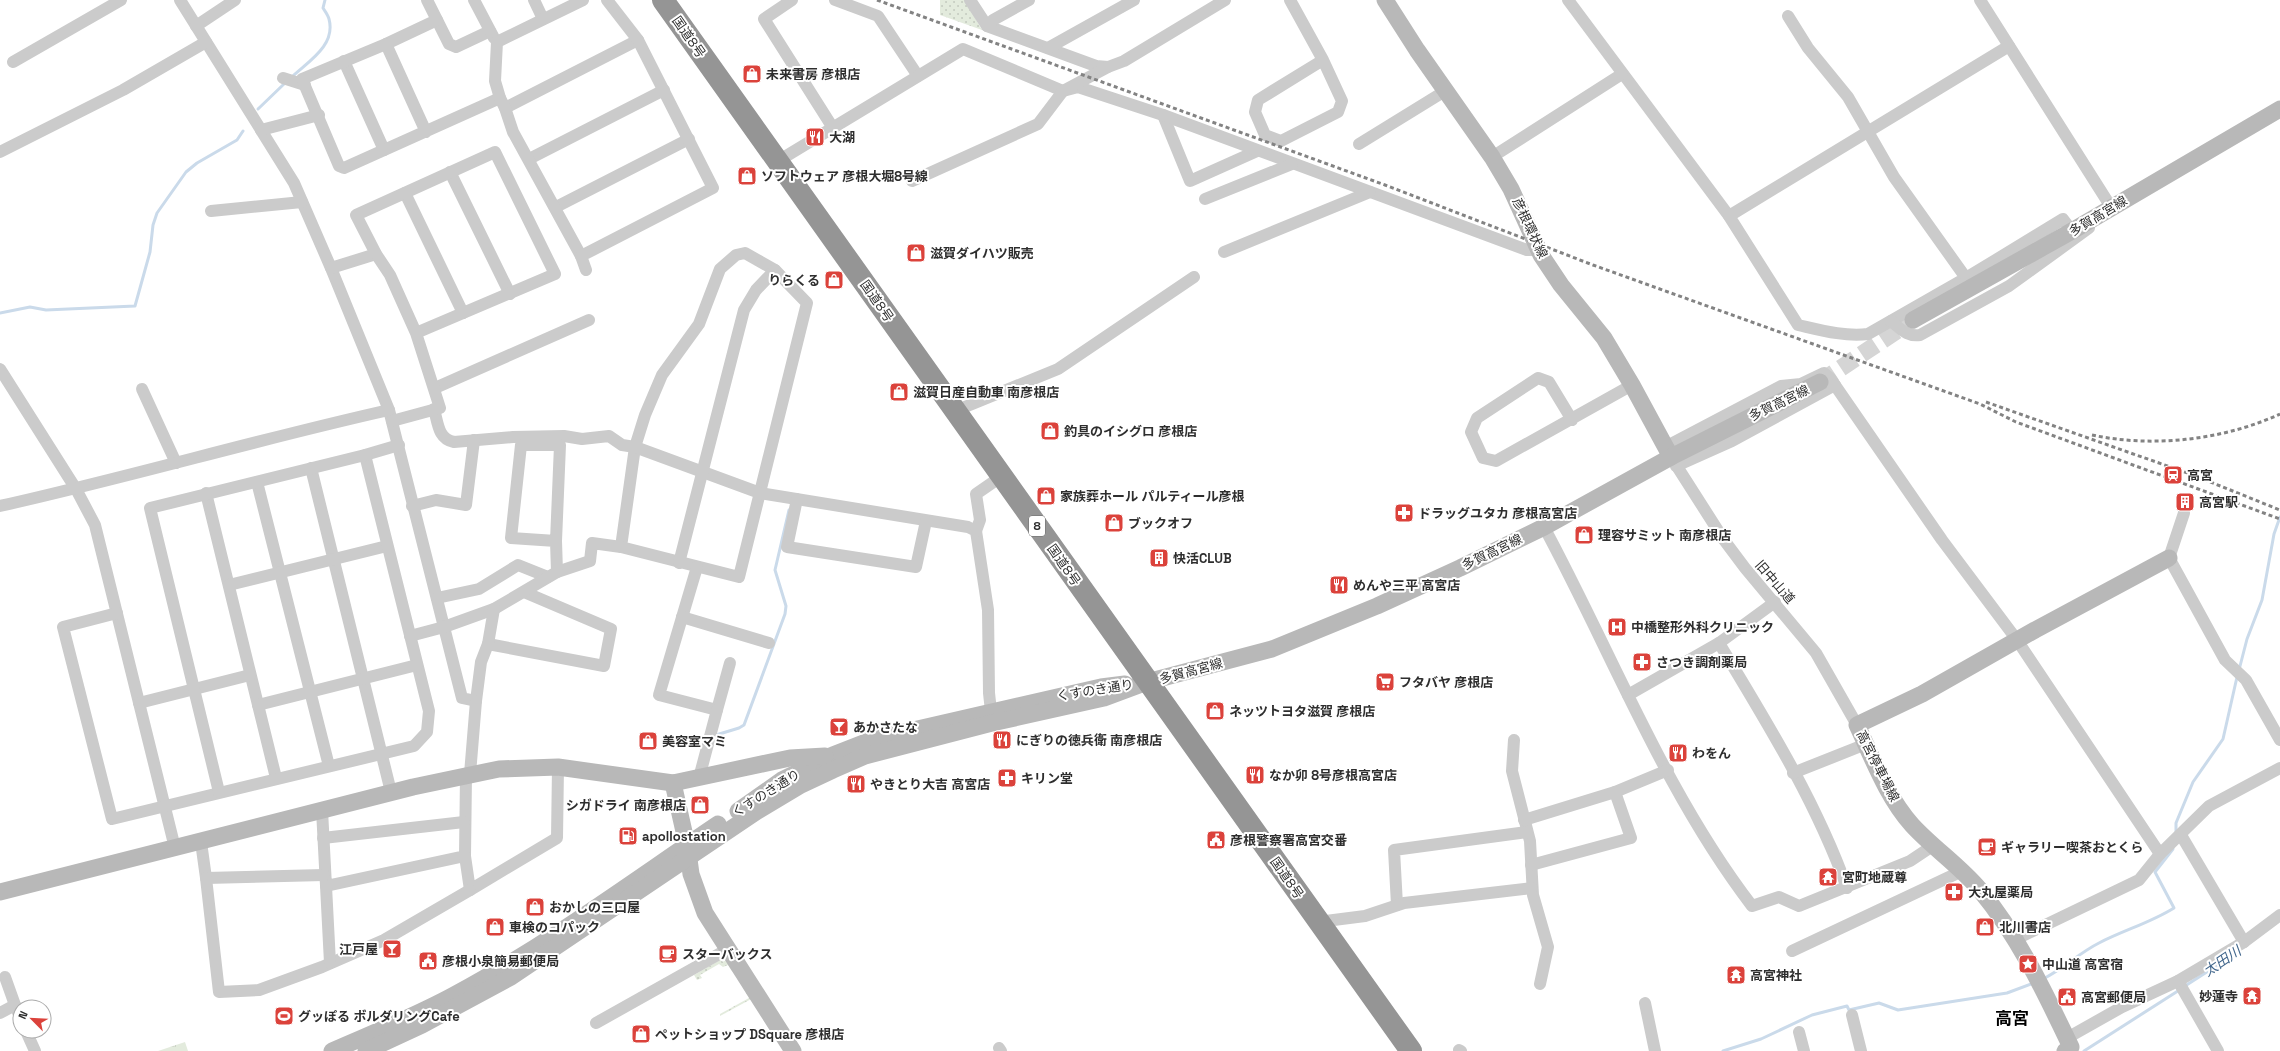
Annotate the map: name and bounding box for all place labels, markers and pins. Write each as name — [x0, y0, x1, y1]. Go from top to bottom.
shop icon: 未来書房 彦根店 — [741, 63, 763, 85]
place label: 未来書房 彦根店 — [766, 66, 860, 83]
restaurant icon: 大湖 — [804, 126, 826, 148]
place label: 大湖 — [829, 129, 855, 146]
shop icon: ソフトウェア 彦根大堀8号線 — [736, 165, 758, 187]
place label: ソフトウェア 彦根大堀8号線 — [761, 168, 928, 185]
shop icon: 滋賀ダイハツ販売 — [905, 242, 927, 264]
place label: 滋賀ダイハツ販売 — [930, 245, 1034, 262]
shop icon: りらくる — [823, 269, 845, 291]
place label: りらくる — [768, 272, 820, 289]
shop icon: 滋賀日産自動車 南彦根店 — [888, 381, 910, 403]
place label: 滋賀日産自動車 南彦根店 — [913, 384, 1059, 401]
shop icon: 釣具のイシグロ 彦根店 — [1039, 420, 1061, 442]
place label: 釣具のイシグロ 彦根店 — [1064, 423, 1197, 440]
station icon: 高宮 — [2162, 464, 2184, 486]
place label: 高宮 — [2187, 467, 2213, 484]
shop icon: 家族葬ホール パルティール彦根 — [1035, 485, 1057, 507]
place label: 家族葬ホール パルティール彦根 — [1060, 488, 1245, 505]
building icon: 高宮駅 — [2174, 491, 2196, 513]
place label: 高宮駅 — [2199, 494, 2238, 511]
pharmacy icon: ドラッグユタカ 彦根高宮店 — [1393, 502, 1415, 524]
place label: ドラッグユタカ 彦根高宮店 — [1418, 505, 1577, 522]
shop icon: ブックオフ — [1103, 512, 1125, 534]
place label: ブックオフ — [1128, 515, 1193, 532]
shop icon: 理容サミット 南彦根店 — [1573, 524, 1595, 546]
place label: 理容サミット 南彦根店 — [1598, 527, 1731, 544]
building icon: 快活CLUB — [1148, 547, 1170, 569]
place label: 快活CLUB — [1173, 550, 1232, 567]
restaurant icon: めんや三平 高宮店 — [1328, 574, 1350, 596]
place label: めんや三平 高宮店 — [1353, 577, 1460, 594]
hospital icon: 中橋整形外科クリニック — [1606, 616, 1628, 638]
place label: 中橋整形外科クリニック — [1631, 619, 1774, 636]
pharmacy icon: さつき調剤薬局 — [1631, 651, 1653, 673]
place label: さつき調剤薬局 — [1656, 654, 1747, 671]
supermarket icon: フタバヤ 彦根店 — [1374, 671, 1396, 693]
place label: フタバヤ 彦根店 — [1399, 674, 1493, 691]
shop icon: ネッツトヨタ滋賀 彦根店 — [1204, 700, 1226, 722]
place label: ネッツトヨタ滋賀 彦根店 — [1229, 703, 1375, 720]
bar icon: あかさたな — [828, 716, 850, 738]
place label: あかさたな — [853, 719, 918, 736]
restaurant icon: にぎりの徳兵衛 南彦根店 — [991, 729, 1013, 751]
shop icon: 美容室マミ — [637, 730, 659, 752]
place label: にぎりの徳兵衛 南彦根店 — [1016, 732, 1162, 749]
place label: 美容室マミ — [662, 733, 727, 750]
restaurant icon: わをん — [1667, 742, 1689, 764]
place label: わをん — [1692, 745, 1731, 762]
restaurant icon: なか卯 8号彦根高宮店 — [1244, 764, 1266, 786]
pharmacy icon: キリン堂 — [996, 767, 1018, 789]
place label: なか卯 8号彦根高宮店 — [1269, 767, 1397, 784]
place label: キリン堂 — [1021, 770, 1073, 787]
restaurant icon: やきとり大吉 高宮店 — [845, 773, 867, 795]
place label: やきとり大吉 高宮店 — [870, 776, 990, 793]
shop icon: シガドライ 南彦根店 — [689, 794, 711, 816]
place label: シガドライ 南彦根店 — [566, 797, 686, 814]
fuel station icon: apollostation — [617, 825, 639, 847]
place label: apollostation — [642, 828, 726, 845]
public building icon: 彦根警察署高宮交番 — [1205, 829, 1227, 851]
place label: 彦根警察署高宮交番 — [1230, 832, 1347, 849]
cafe icon: ギャラリー喫茶おとくら — [1976, 836, 1998, 858]
place label: ギャラリー喫茶おとくら — [2001, 839, 2144, 856]
temple icon: 宮町地蔵尊 — [1817, 866, 1839, 888]
place label: 宮町地蔵尊 — [1842, 869, 1907, 886]
pharmacy icon: 大丸屋薬局 — [1943, 881, 1965, 903]
place label: 大丸屋薬局 — [1968, 884, 2033, 901]
shop icon: おかしの三口屋 — [524, 896, 546, 918]
place label: おかしの三口屋 — [549, 899, 640, 916]
shop icon: 車検のコパック — [484, 916, 506, 938]
shop icon: 北川書店 — [1974, 916, 1996, 938]
place label: 車検のコパック — [509, 919, 600, 936]
place label: 北川書店 — [1999, 919, 2051, 936]
bar icon: 江戸屋 — [381, 938, 403, 960]
place label: 江戸屋 — [339, 941, 378, 958]
cafe icon: スターバックス — [657, 943, 679, 965]
place label: スターバックス — [682, 946, 772, 963]
public building icon: 彦根小泉簡易郵便局 — [417, 950, 439, 972]
place label: 彦根小泉簡易郵便局 — [442, 953, 559, 970]
place icon: 中山道 高宮宿 — [2017, 953, 2039, 975]
place label: 中山道 高宮宿 — [2042, 956, 2123, 973]
temple icon: 高宮神社 — [1725, 964, 1747, 986]
place label: 高宮神社 — [1750, 967, 1802, 984]
temple icon: 妙蓮寺 — [2241, 985, 2263, 1007]
public building icon: 高宮郵便局 — [2056, 986, 2078, 1008]
place label: 妙蓮寺 — [2199, 988, 2238, 1005]
place label: 高宮郵便局 — [2081, 989, 2146, 1006]
sports icon: グッぽる ボルダリングCafe — [273, 1005, 295, 1027]
place label: グッぽる ボルダリングCafe — [298, 1008, 460, 1025]
shop icon: ペットショップ DSquare 彦根店 — [630, 1023, 652, 1045]
place label: ペットショップ DSquare 彦根店 — [655, 1026, 844, 1043]

